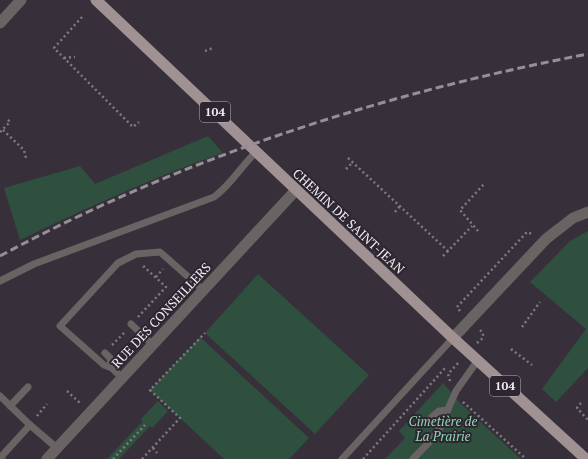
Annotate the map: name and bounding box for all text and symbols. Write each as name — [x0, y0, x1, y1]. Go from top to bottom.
road number: 104 — [200, 102, 230, 122]
street label: CHEMIN DE SAINT-JEAN — [289, 164, 409, 278]
street label: RUE DES CONSEILLERS — [107, 258, 215, 372]
road number: 104 — [490, 376, 520, 396]
park label: Cimetière de La Prairie — [409, 412, 478, 445]

